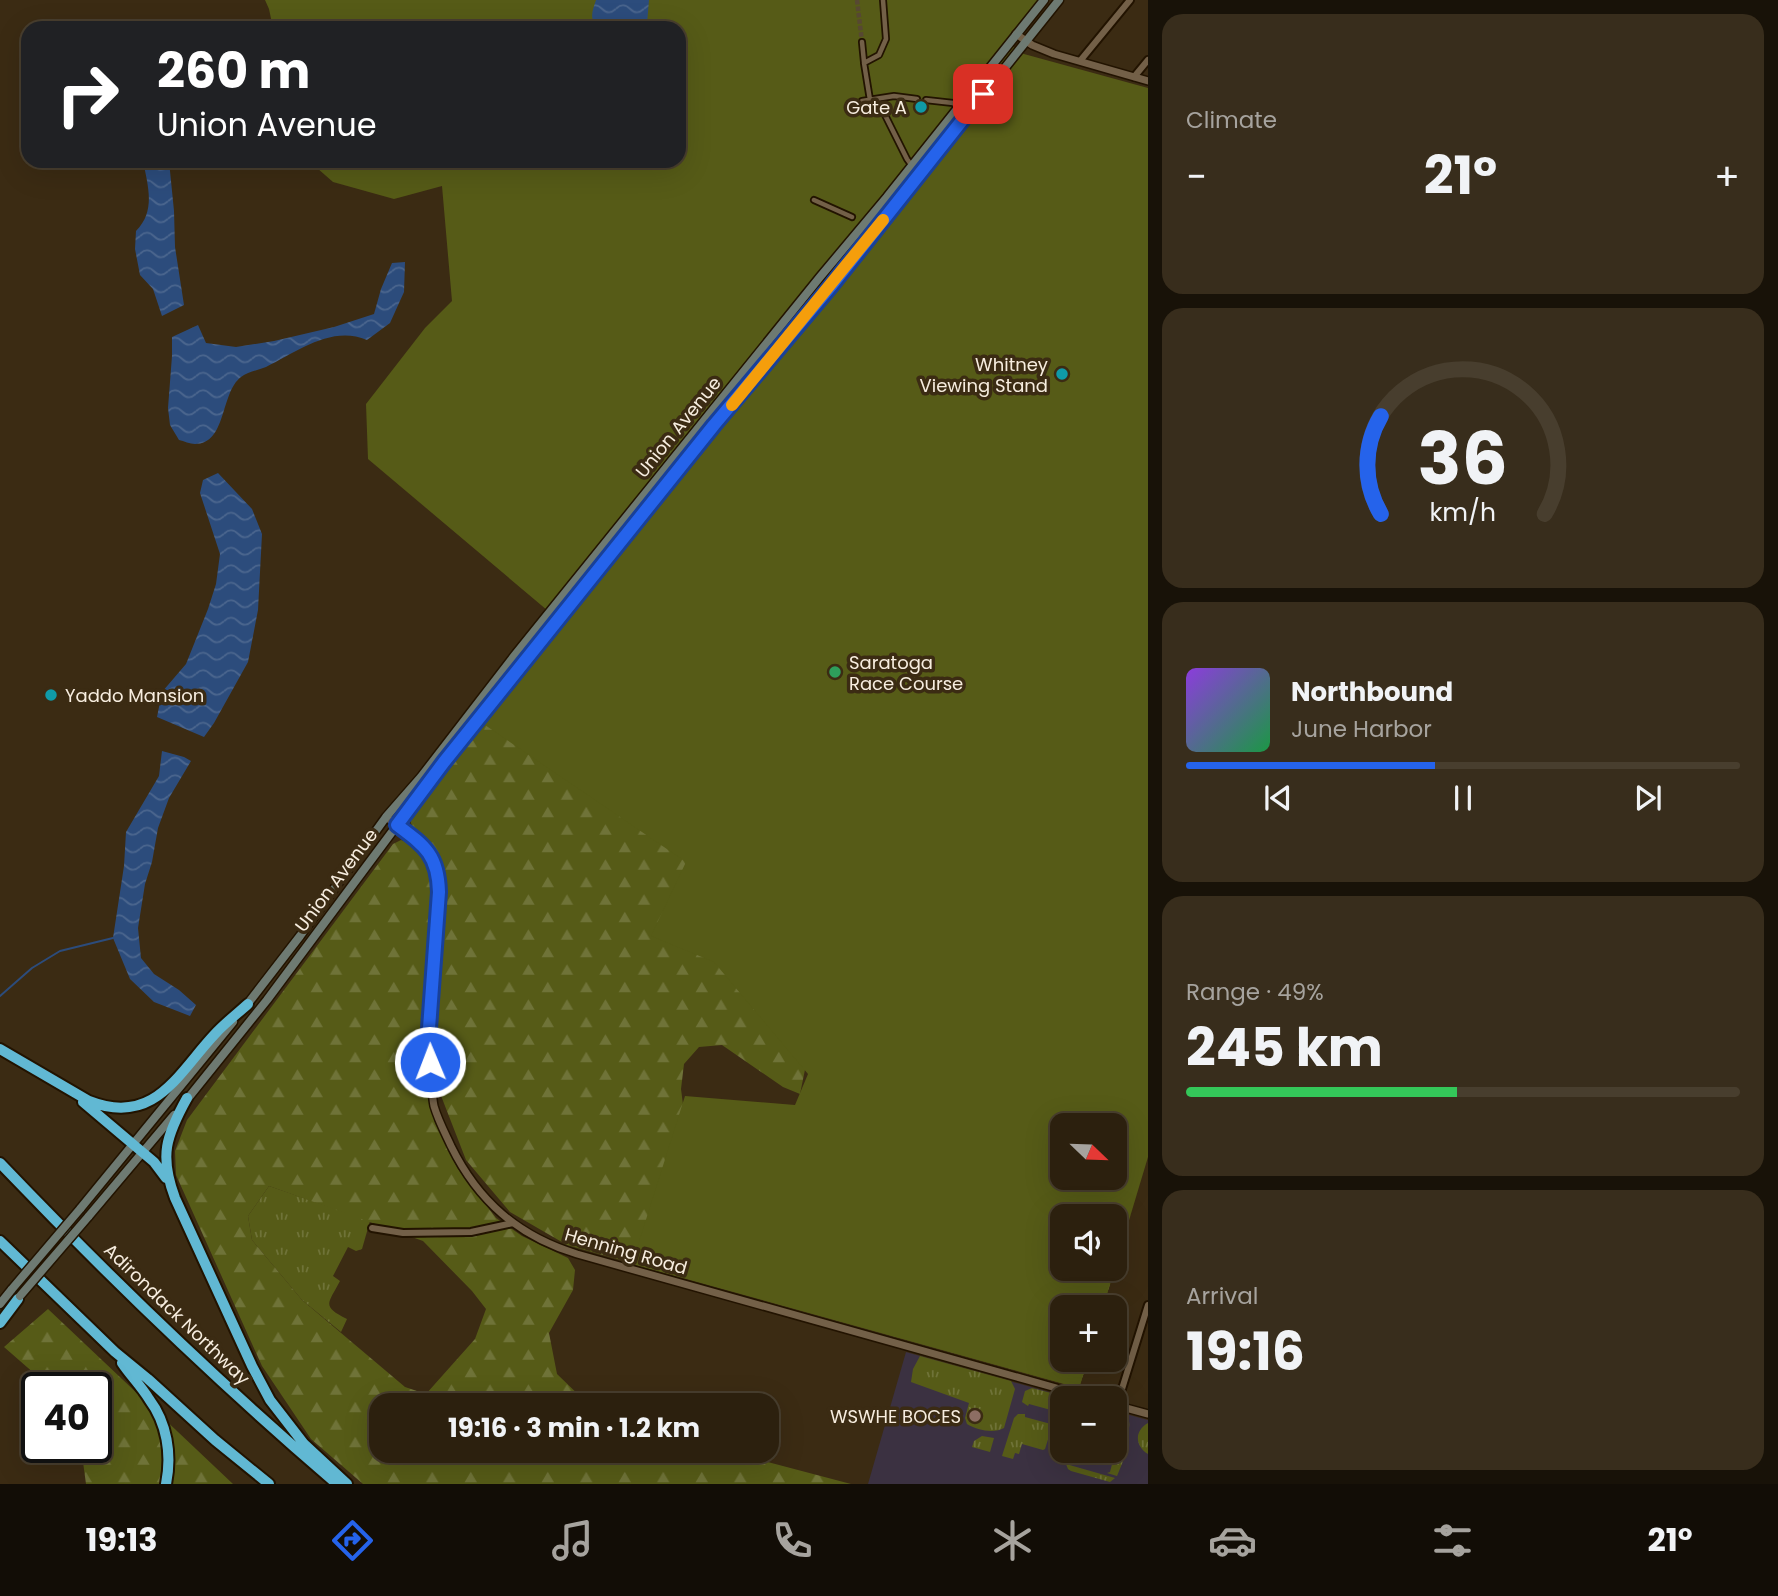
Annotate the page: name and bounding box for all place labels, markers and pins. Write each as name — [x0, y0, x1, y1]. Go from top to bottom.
pin — [953, 64, 1013, 124]
place label: Gate A — [846, 95, 907, 120]
marker: Gate A — [913, 99, 929, 115]
place label: Whitney Viewing Stand — [920, 352, 1048, 398]
marker: Whitney Viewing Stand — [1054, 366, 1070, 382]
place label: Saratoga Race Course — [849, 650, 963, 696]
marker: Saratoga Race Course — [827, 664, 843, 680]
place label: Yaddo Mansion — [65, 683, 204, 708]
marker: Yaddo Mansion — [43, 687, 59, 703]
place label: WSWHE BOCES — [830, 1404, 961, 1429]
marker: WSWHE BOCES — [967, 1408, 983, 1424]

